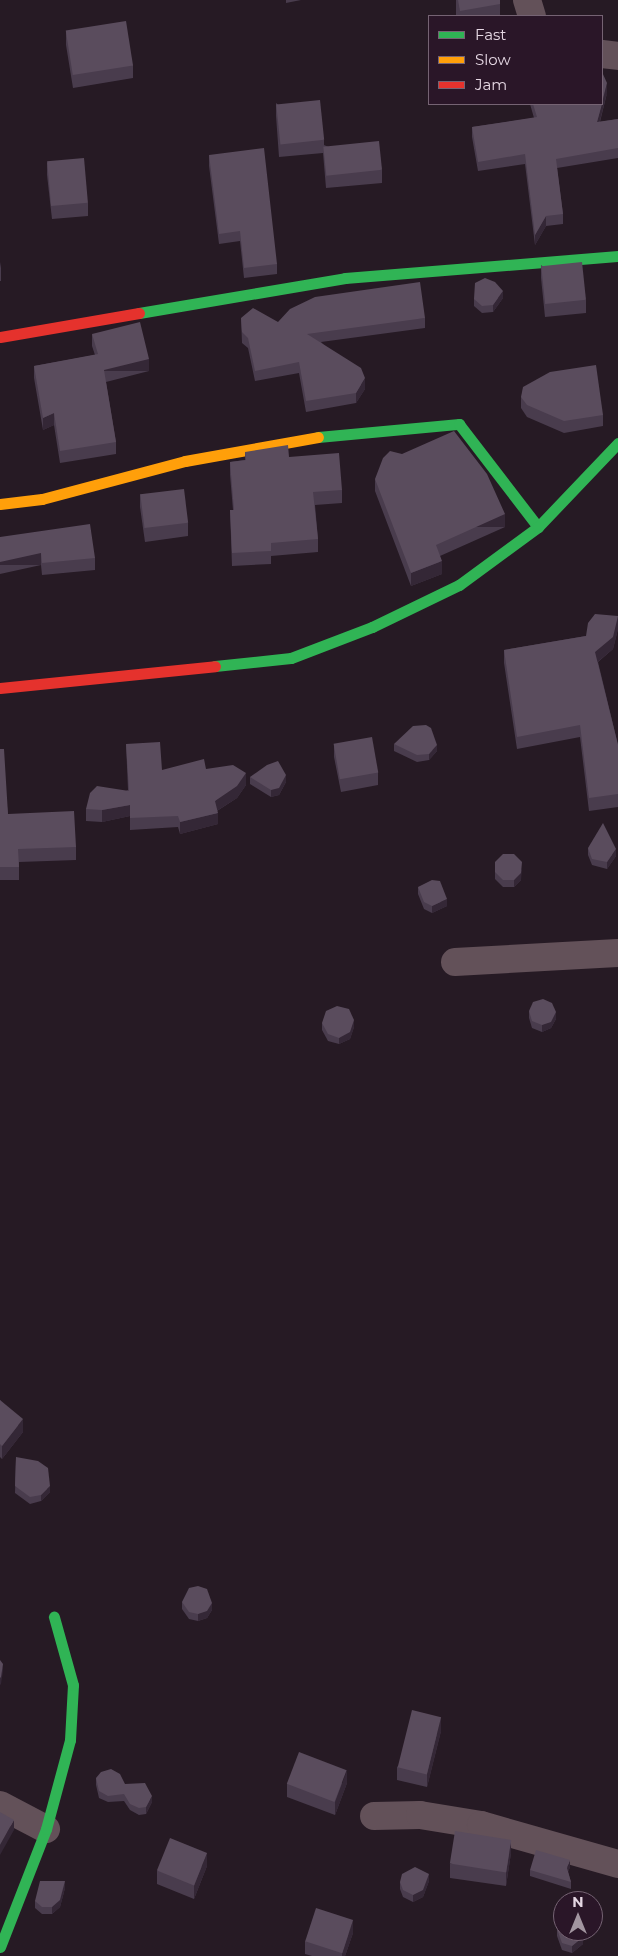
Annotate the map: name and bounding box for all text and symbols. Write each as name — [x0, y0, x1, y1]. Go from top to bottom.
legend — [428, 15, 603, 105]
text: Fast — [475, 25, 506, 44]
text: Slow — [475, 50, 511, 69]
text: Jam — [475, 75, 507, 94]
north arrow — [553, 1891, 603, 1941]
text: N — [572, 1893, 584, 1911]

